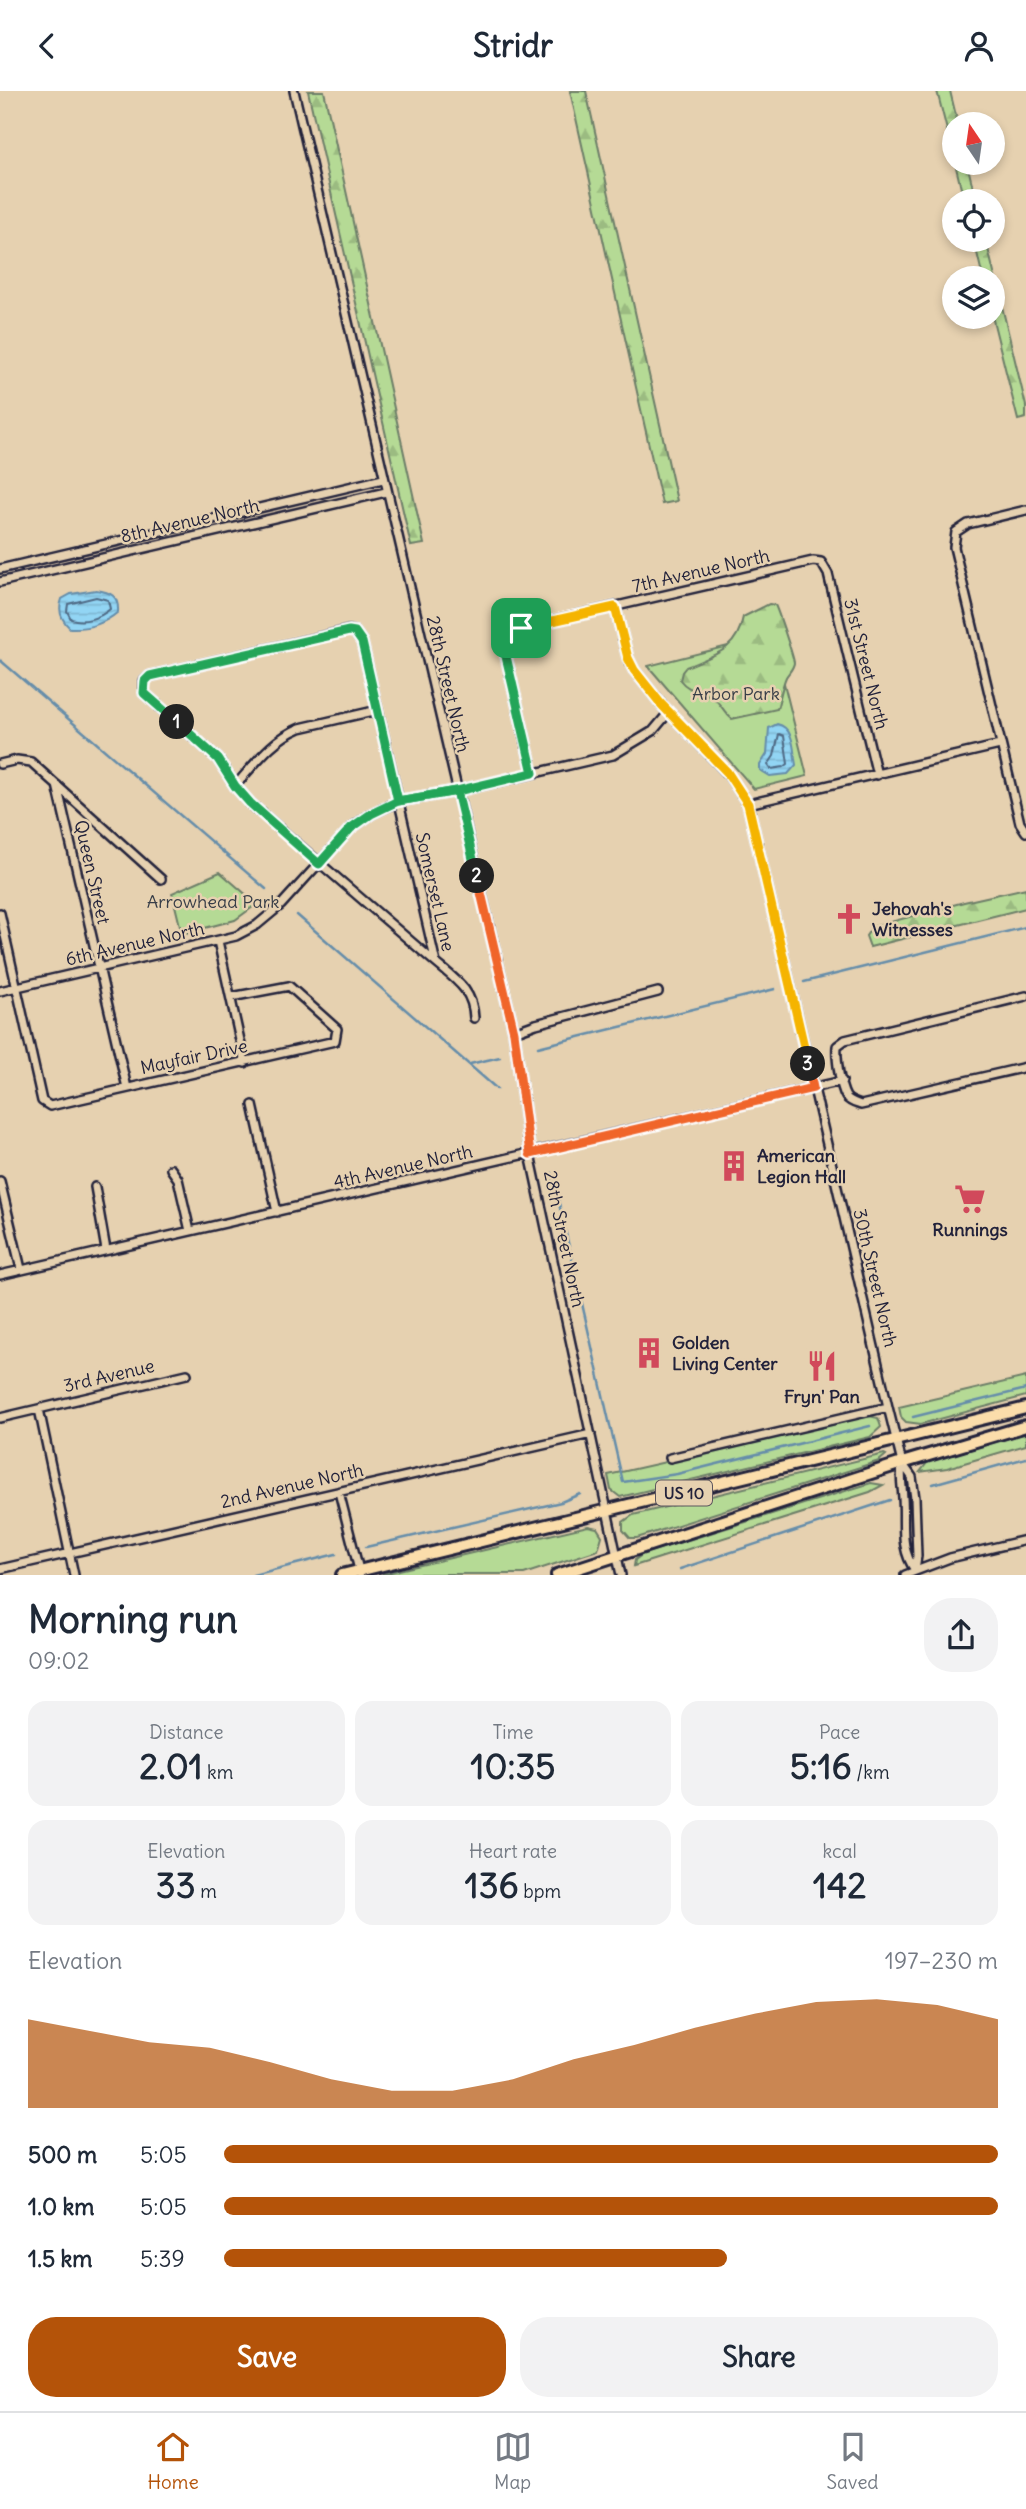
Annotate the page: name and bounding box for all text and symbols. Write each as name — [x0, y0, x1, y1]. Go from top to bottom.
text: Stridr — [473, 25, 553, 66]
icon: back — [28, 27, 66, 65]
icon: person — [960, 27, 998, 65]
north arrow — [942, 112, 1004, 175]
map controls — [942, 112, 1005, 329]
button: locate — [942, 189, 1005, 252]
button: layers — [942, 266, 1005, 329]
street label: 8th Avenue North — [118, 493, 262, 548]
street label: 7th Avenue North — [630, 544, 772, 598]
street label: 31st Street North — [839, 596, 894, 732]
pin — [491, 598, 551, 658]
icon: arrive — [502, 609, 540, 647]
street label: 28th Street North — [422, 613, 475, 754]
park label: Arbor Park — [692, 682, 780, 705]
pin: 1 — [160, 705, 194, 739]
text: 1 — [173, 709, 180, 733]
street label: Queen Street — [69, 818, 116, 926]
street label: Somerset Lane — [411, 830, 460, 954]
pin: 2 — [460, 859, 494, 893]
text: 2 — [471, 863, 482, 887]
park label: Arrowhead Park — [147, 890, 279, 913]
place label: Jehovah's Witnesses — [872, 897, 953, 941]
church icon: Jehovah's Witnesses — [832, 902, 866, 936]
street label: 6th Avenue North — [63, 916, 207, 971]
street label: Mayfair Drive — [138, 1034, 250, 1079]
pin: 3 — [790, 1047, 826, 1081]
text: 3 — [802, 1051, 813, 1075]
street label: 4th Avenue North — [331, 1139, 475, 1194]
place label: American Legion Hall — [757, 1144, 846, 1188]
building icon: American Legion Hall — [717, 1149, 751, 1183]
street label: 28th Street North — [539, 1168, 590, 1310]
supermarket icon: Runnings — [953, 1182, 987, 1216]
street label: 30th Street North — [848, 1206, 903, 1349]
place label: Runnings — [932, 1218, 1008, 1241]
place label: Golden Living Center — [672, 1331, 778, 1375]
building icon: Golden Living Center — [632, 1336, 666, 1370]
restaurant icon: Fryn' Pan — [805, 1349, 839, 1383]
street label: 3rd Avenue — [61, 1354, 157, 1397]
place label: Fryn' Pan — [784, 1385, 861, 1408]
street label: 2nd Avenue North — [218, 1458, 366, 1513]
road number: US 10 — [656, 1481, 712, 1505]
text: Morning run — [28, 1596, 238, 1643]
button: share — [924, 1598, 998, 1672]
text: 09:02 — [28, 1646, 89, 1675]
text: Distance — [149, 1720, 223, 1744]
text: Time — [492, 1720, 534, 1744]
text: Pace — [819, 1720, 860, 1744]
text: 2.01 — [139, 1744, 203, 1788]
text: 10:35 — [471, 1744, 555, 1788]
text: 5:16 — [790, 1744, 852, 1788]
text: km — [203, 1760, 233, 1784]
text: /km — [852, 1760, 890, 1784]
text: Elevation — [147, 1839, 225, 1863]
text: Heart rate — [469, 1839, 557, 1863]
text: kcal — [823, 1839, 857, 1863]
text: 33 — [156, 1863, 196, 1907]
text: 136 — [465, 1863, 519, 1907]
text: 142 — [813, 1863, 866, 1907]
text: m — [196, 1879, 217, 1903]
text: bpm — [519, 1879, 561, 1903]
text: Elevation — [28, 1946, 122, 1975]
text: 197–230 m — [885, 1946, 998, 1975]
text: 500 m — [28, 2140, 97, 2169]
text: 5:05 — [140, 2140, 187, 2169]
text: 1.0 km — [28, 2192, 94, 2221]
text: 5:05 — [140, 2192, 187, 2221]
text: 1.5 km — [28, 2244, 93, 2273]
text: 5:39 — [140, 2244, 185, 2273]
button: Save — [28, 2317, 506, 2397]
button: Share — [520, 2317, 998, 2397]
tab: Home — [147, 2428, 199, 2494]
tab: Map — [494, 2428, 532, 2494]
tab: Saved — [827, 2428, 879, 2494]

